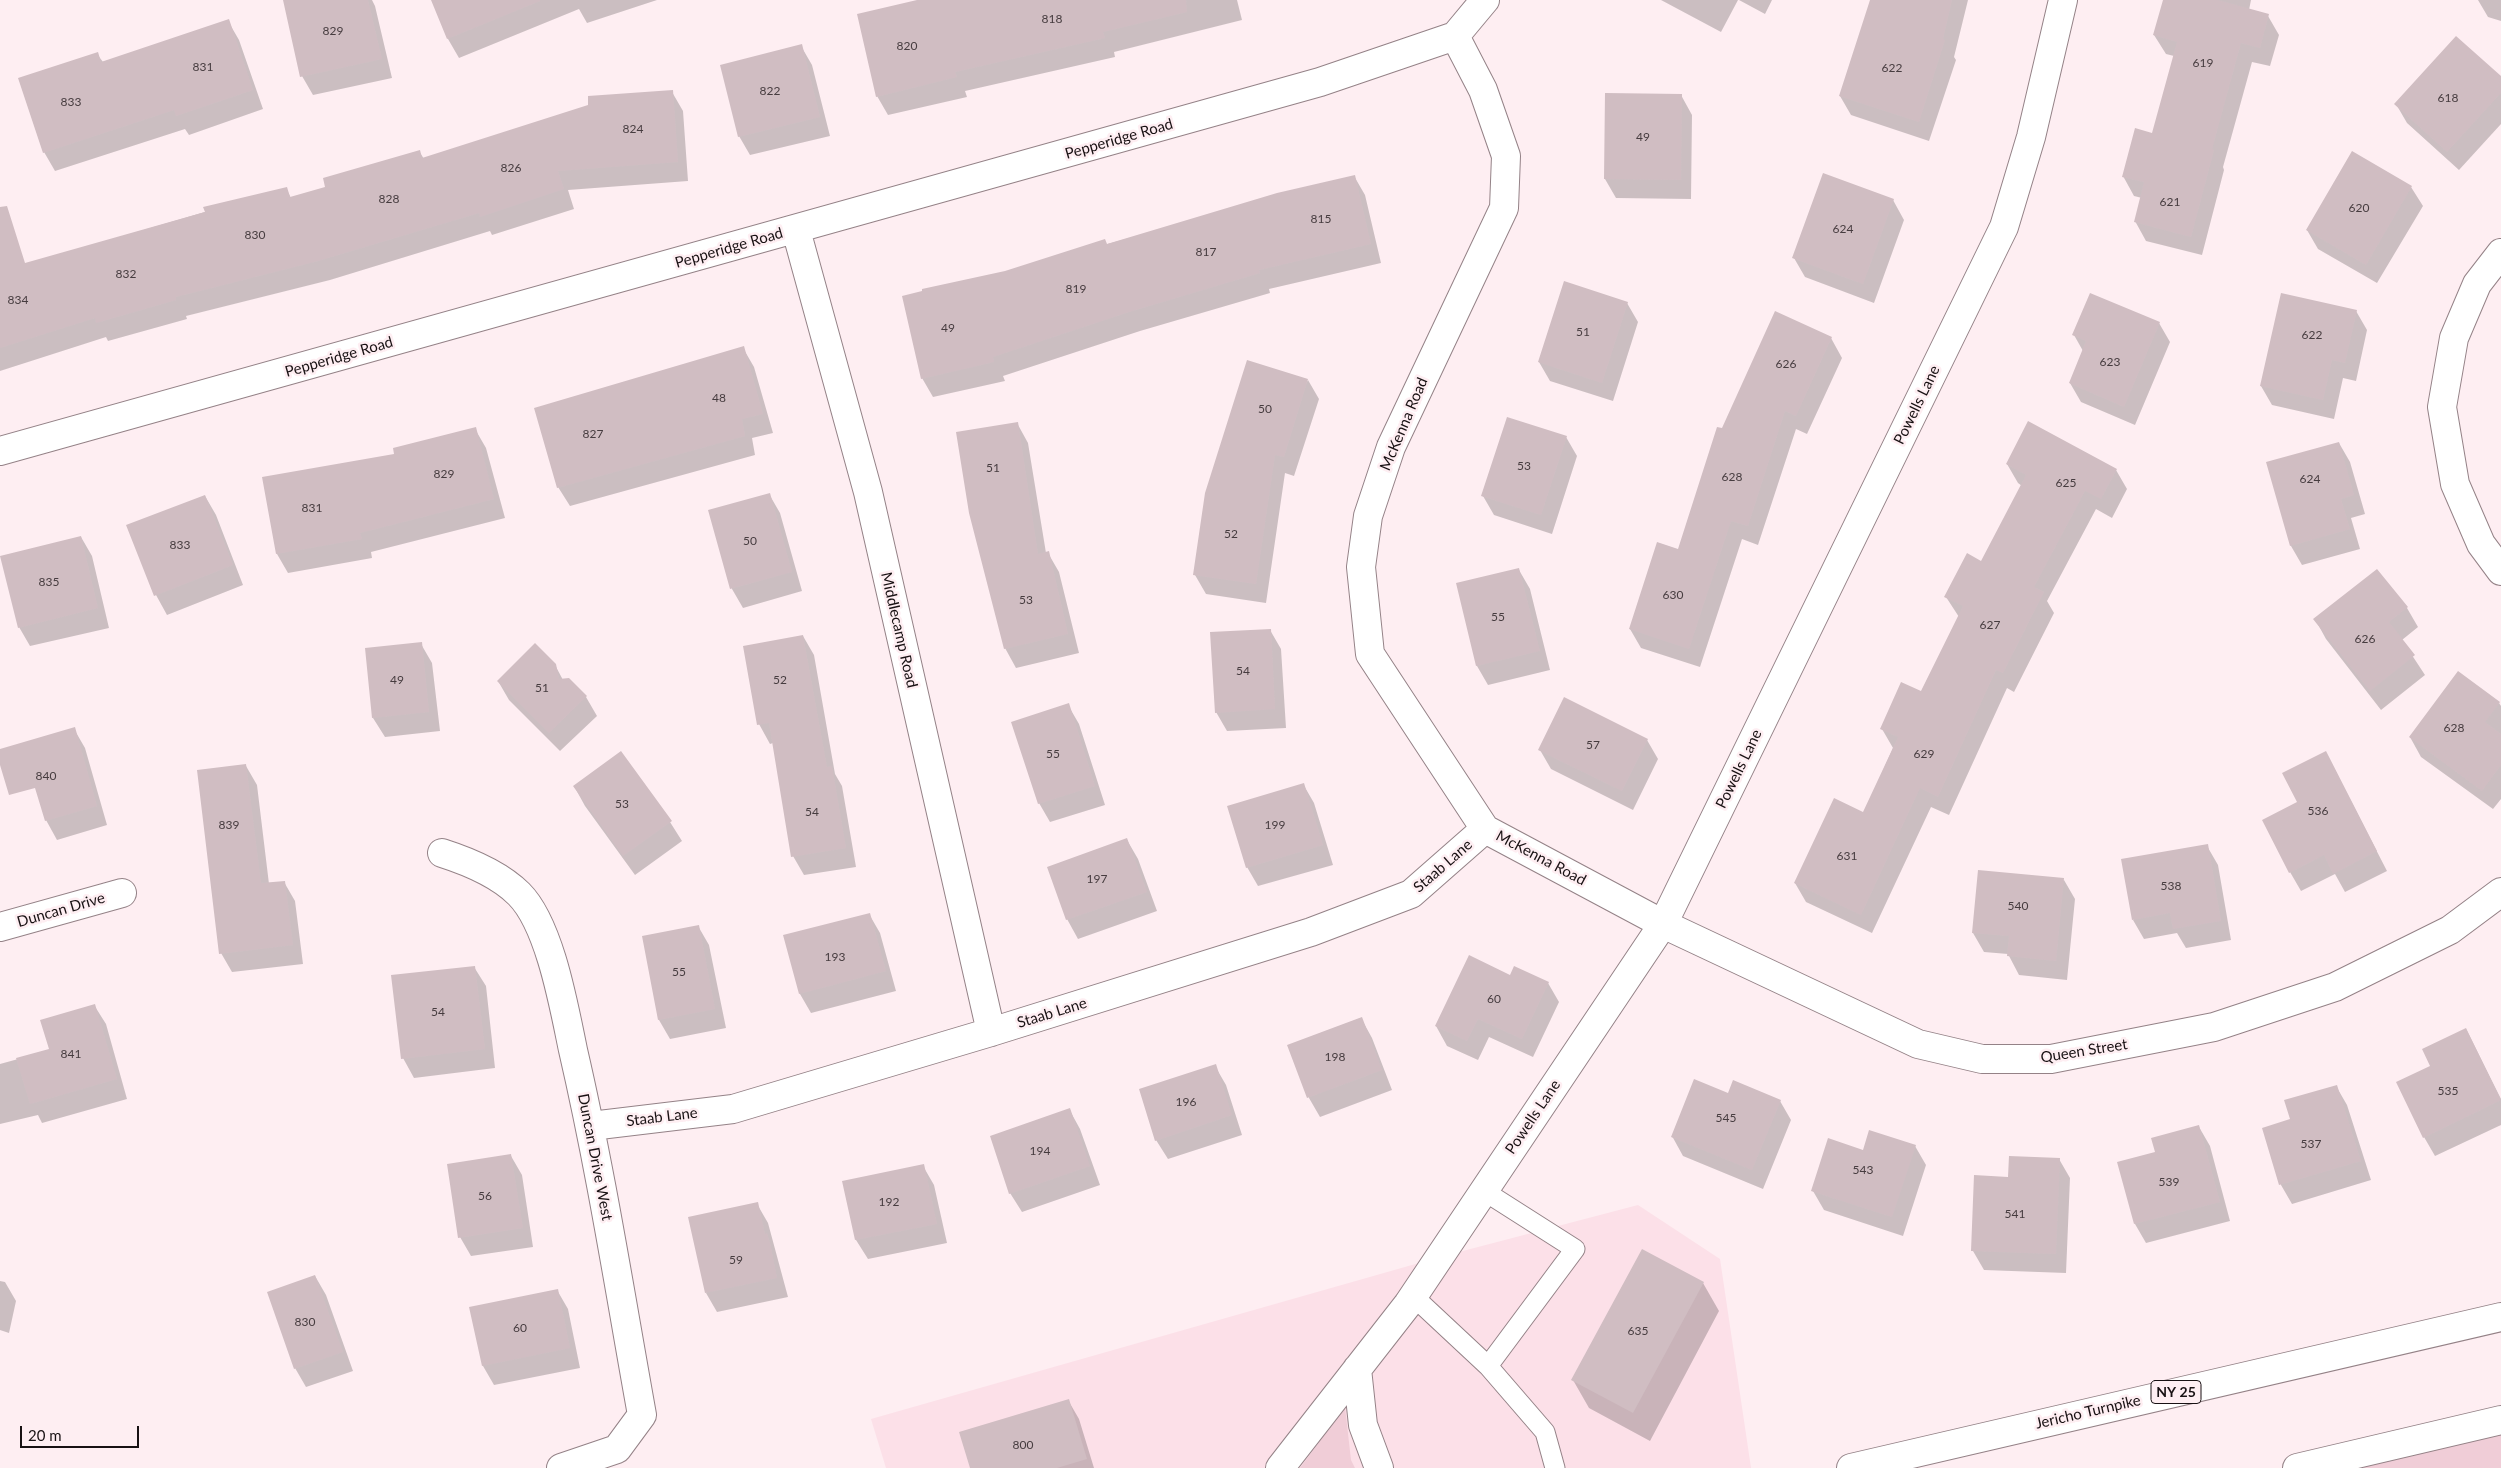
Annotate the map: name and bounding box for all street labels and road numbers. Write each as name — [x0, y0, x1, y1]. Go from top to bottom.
street label: Pepperidge Road — [1063, 115, 1175, 163]
street label: Pepperidge Road — [673, 224, 785, 272]
street label: Pepperidge Road — [283, 333, 395, 381]
street label: Powells Lane — [1890, 363, 1944, 447]
street label: McKenna Road — [1376, 375, 1432, 473]
street label: Middlecamp Road — [877, 570, 921, 690]
street label: Powells Lane — [1712, 727, 1766, 811]
street label: McKenna Road — [1493, 827, 1589, 889]
street label: Staab Lane — [1410, 836, 1476, 896]
street label: Duncan Drive — [15, 889, 107, 931]
street label: Staab Lane — [1015, 994, 1089, 1032]
street label: Queen Street — [2039, 1035, 2129, 1067]
street label: Powells Lane — [1502, 1077, 1564, 1157]
street label: Duncan Drive West — [574, 1092, 616, 1222]
street label: Staab Lane — [625, 1104, 699, 1130]
road number: NY 25 — [2151, 1380, 2201, 1404]
street label: Jericho Turnpike — [2034, 1391, 2142, 1433]

